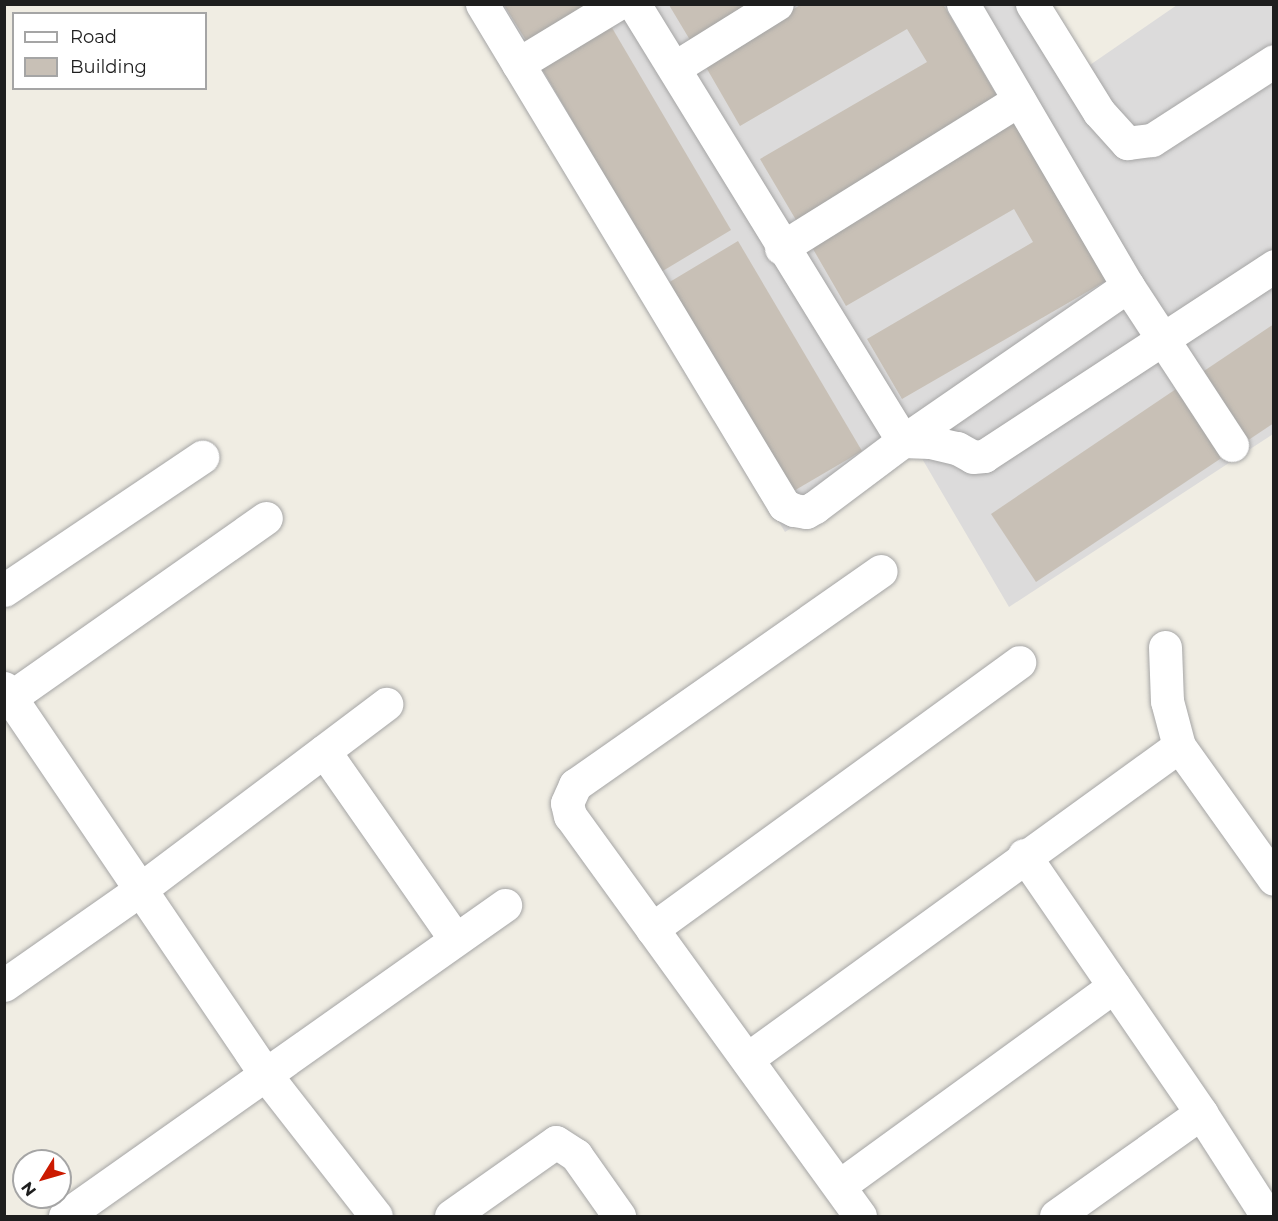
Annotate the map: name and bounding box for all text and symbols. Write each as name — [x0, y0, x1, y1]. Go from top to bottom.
legend — [12, 12, 207, 90]
text: Road — [70, 26, 117, 48]
text: Building — [70, 56, 147, 78]
north arrow — [12, 1149, 72, 1209]
text: N — [17, 1178, 40, 1200]

